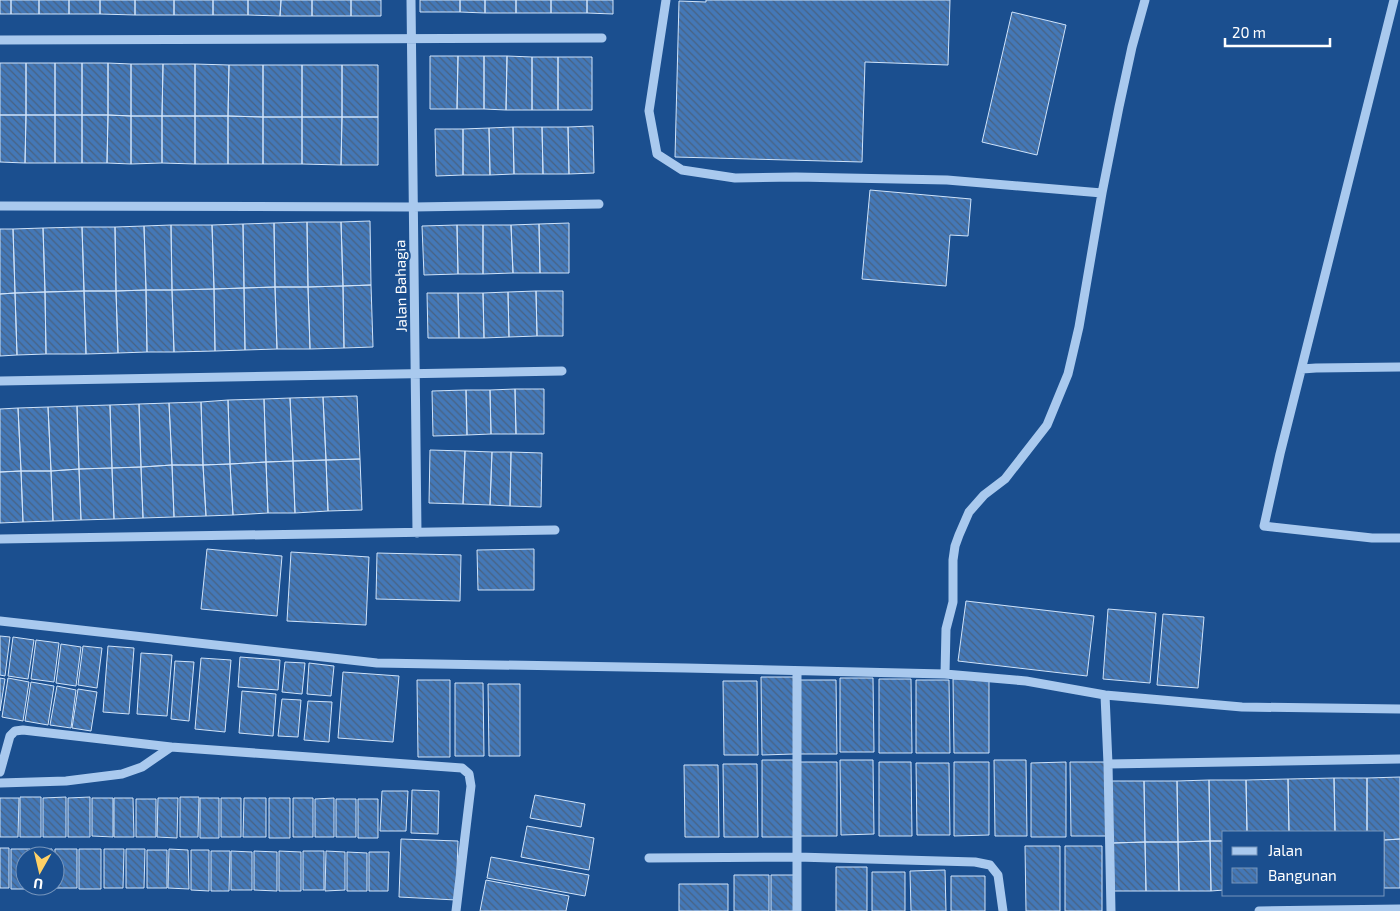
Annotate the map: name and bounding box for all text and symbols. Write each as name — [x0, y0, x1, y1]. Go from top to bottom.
scale bar — [1225, 15, 1330, 47]
text: 20 m — [1232, 23, 1266, 41]
street label: Jalan Bahagia — [390, 239, 410, 333]
legend — [1222, 831, 1385, 896]
text: Jalan — [1268, 841, 1303, 859]
north arrow — [15, 846, 65, 896]
text: Bangunan — [1268, 866, 1337, 884]
text: U — [32, 875, 44, 893]

